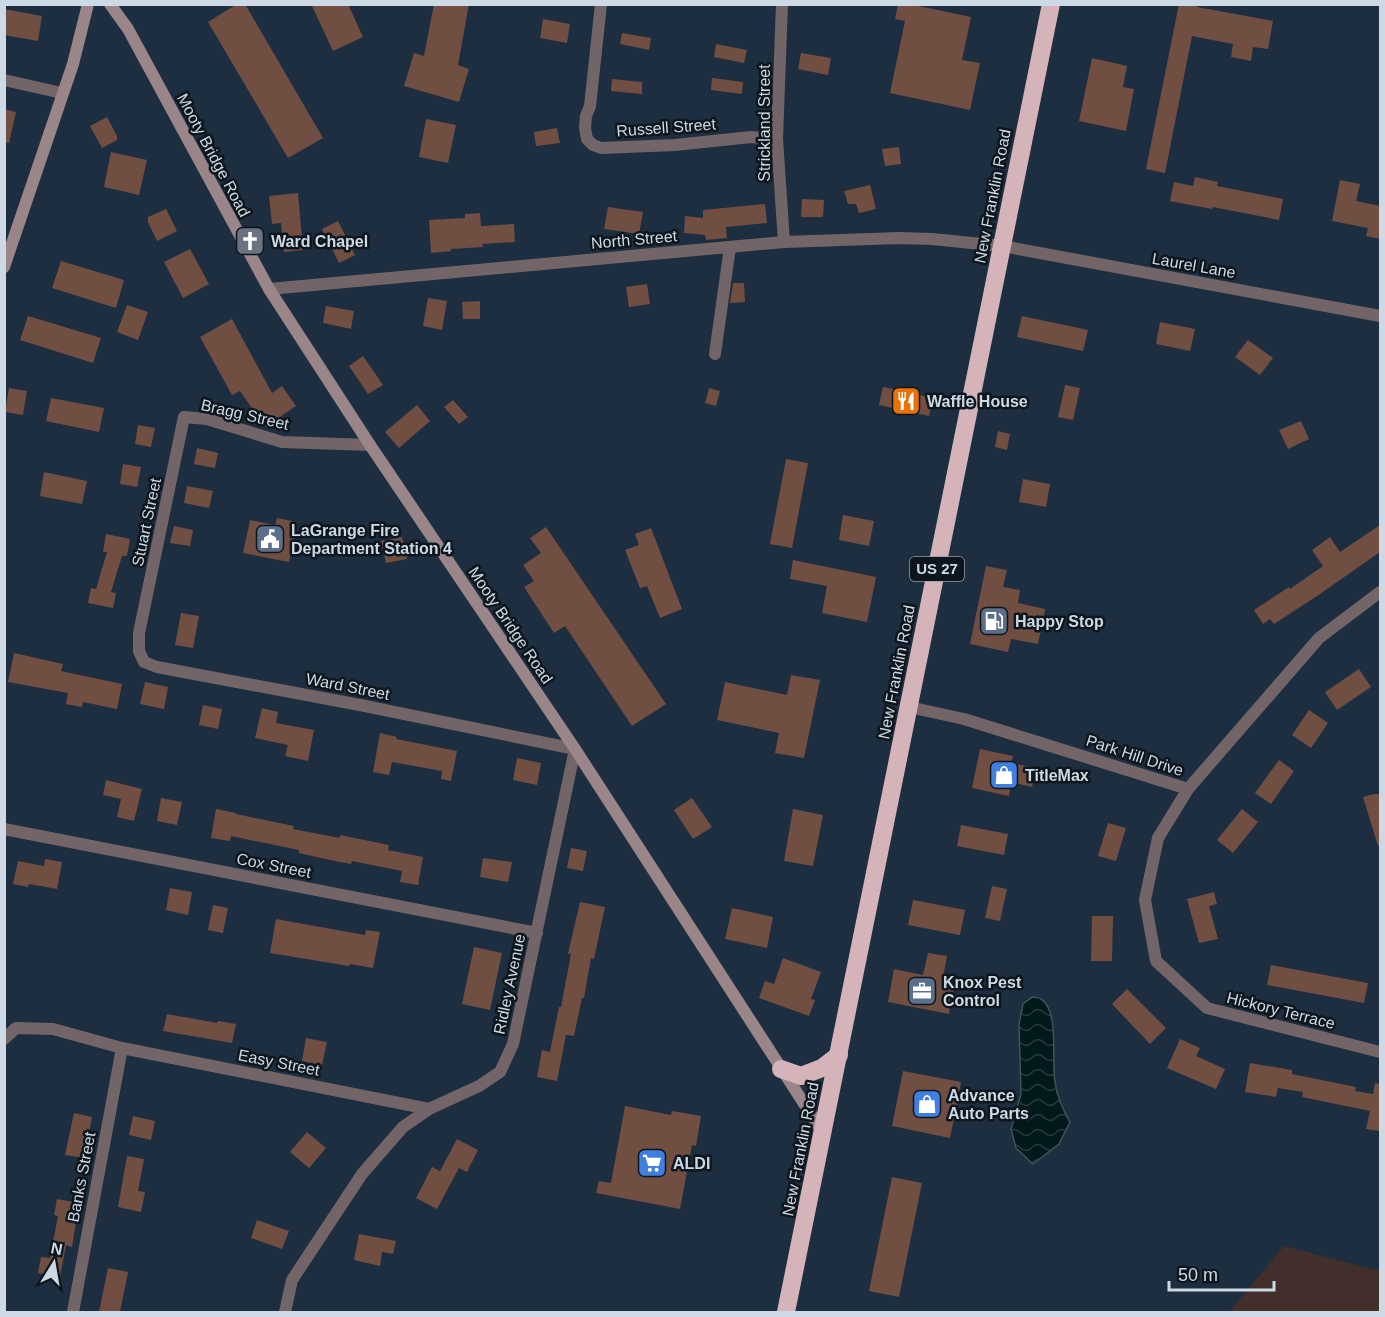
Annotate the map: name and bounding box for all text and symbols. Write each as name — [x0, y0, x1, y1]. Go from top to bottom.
street label: Strickland Street — [756, 64, 773, 182]
street label: Mooty Bridge Road — [174, 91, 253, 220]
street label: Russell Street — [616, 116, 717, 139]
street label: New Franklin Road — [971, 128, 1014, 264]
church icon: Ward Chapel — [234, 225, 266, 257]
street label: North Street — [590, 227, 678, 252]
place label: Ward Chapel — [271, 233, 368, 250]
street label: Laurel Lane — [1151, 250, 1237, 281]
restaurant icon: Waffle House — [890, 385, 922, 417]
place label: Waffle House — [927, 393, 1028, 410]
street label: Bragg Street — [199, 396, 291, 433]
street label: Stuart Street — [129, 476, 164, 568]
place label: LaGrange Fire Department Station 4 — [291, 522, 452, 557]
public building icon: LaGrange Fire Department Station 4 — [254, 523, 286, 555]
road number: US 27 — [910, 557, 964, 581]
street label: Mooty Bridge Road — [465, 564, 556, 687]
street label: New Franklin Road — [875, 604, 918, 740]
fuel station icon: Happy Stop — [978, 605, 1010, 637]
place label: Happy Stop — [1015, 613, 1104, 630]
street label: Ward Street — [305, 670, 392, 703]
street label: Park Hill Drive — [1084, 732, 1186, 779]
shop icon: TitleMax — [988, 759, 1020, 791]
place label: TitleMax — [1025, 767, 1089, 784]
street label: Cox Street — [235, 850, 313, 881]
street label: Ridley Avenue — [491, 932, 528, 1036]
place label: Knox Pest Control — [943, 974, 1022, 1009]
office icon: Knox Pest Control — [906, 975, 938, 1007]
street label: Hickory Terrace — [1225, 989, 1337, 1032]
street label: Easy Street — [237, 1046, 322, 1079]
street label: New Franklin Road — [779, 1081, 822, 1217]
place label: Advance Auto Parts — [948, 1087, 1029, 1122]
shop icon: Advance Auto Parts — [911, 1088, 943, 1120]
street label: Banks Street — [64, 1130, 99, 1224]
supermarket icon: ALDI — [636, 1147, 668, 1179]
place label: ALDI — [673, 1155, 710, 1172]
north arrow — [24, 1233, 84, 1293]
text: N — [49, 1239, 64, 1258]
scale bar — [1169, 1254, 1274, 1292]
text: 50 m — [1178, 1265, 1218, 1285]

